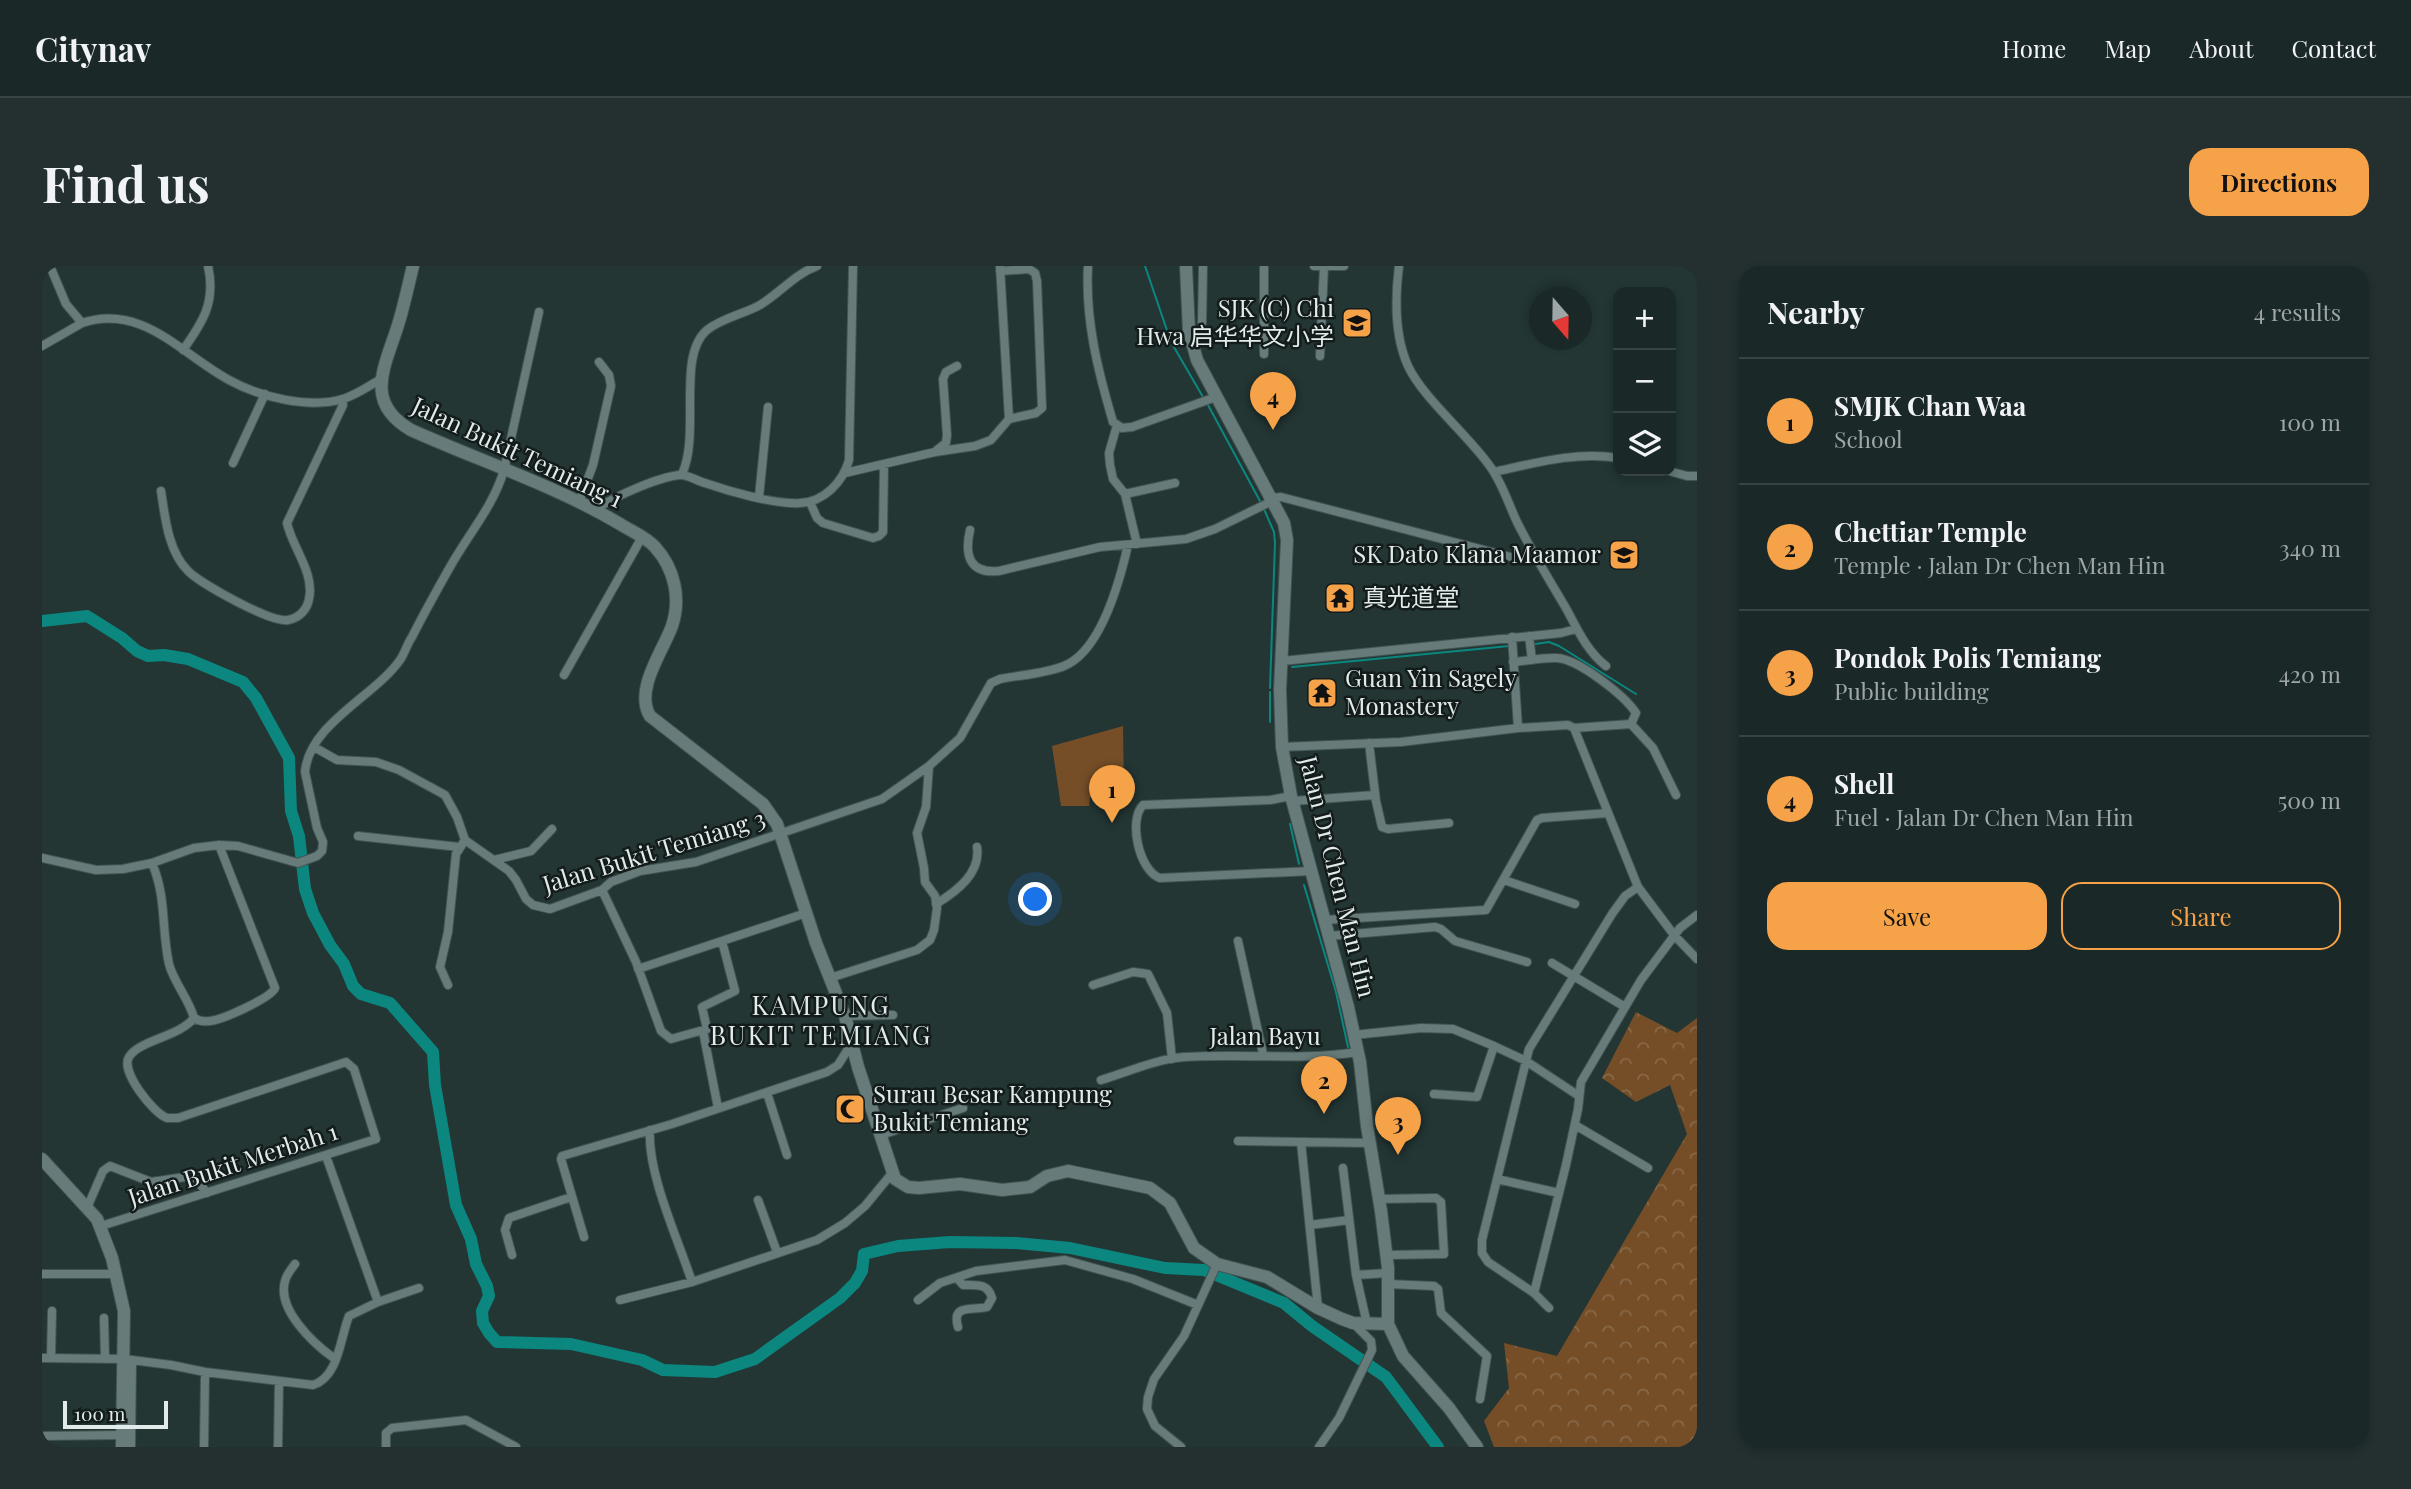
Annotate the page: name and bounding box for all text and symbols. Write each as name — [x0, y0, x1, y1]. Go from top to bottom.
text: Citynav — [35, 26, 151, 70]
text: Home — [2002, 32, 2066, 64]
text: Map — [2104, 32, 2151, 64]
text: About — [2189, 32, 2253, 64]
text: Contact — [2291, 32, 2376, 64]
button: Directions — [2189, 148, 2369, 216]
text: Find us — [42, 150, 210, 215]
north arrow — [1529, 287, 1592, 350]
map controls — [1613, 287, 1676, 476]
button: + — [1613, 287, 1676, 350]
place label: SJK (C) Chi Hwa 启华华文小学 — [1136, 291, 1334, 351]
text: Nearby — [1767, 292, 1865, 332]
text: 4 results — [2254, 296, 2341, 327]
school or university icon: SJK (C) Chi Hwa 启华华文小学 — [1340, 306, 1374, 340]
button: − — [1613, 350, 1676, 413]
pin: 4 — [1250, 372, 1296, 430]
street label: Jalan Bukit Temiang 1 — [406, 388, 628, 514]
text: SMJK Chan Waa — [1834, 388, 2026, 423]
text: 1 — [1786, 406, 1794, 437]
text: 100 m — [2279, 406, 2341, 437]
button: layers — [1613, 413, 1676, 476]
text: School — [1834, 423, 1903, 454]
text: Chettiar Temple — [1834, 514, 2027, 549]
text: 2 — [1784, 532, 1796, 563]
text: 340 m — [2279, 532, 2341, 563]
place label: SK Dato Klana Maamor — [1353, 537, 1601, 569]
school or university icon: SK Dato Klana Maamor — [1607, 538, 1641, 572]
text: Temple · Jalan Dr Chen Man Hin — [1834, 549, 2165, 580]
place label: 真光道堂 — [1363, 580, 1459, 612]
temple icon: 真光道堂 — [1323, 581, 1357, 615]
text: Pondok Polis Temiang — [1834, 640, 2101, 675]
text: 3 — [1784, 658, 1796, 689]
text: 420 m — [2279, 658, 2341, 689]
place label: Guan Yin Sagely Monastery — [1345, 661, 1517, 721]
text: Public building — [1834, 675, 1989, 706]
temple icon: Guan Yin Sagely Monastery — [1305, 676, 1339, 710]
street label: Jalan Dr Chen Man Hin — [1293, 752, 1384, 1000]
pin: 1 — [1089, 765, 1135, 823]
text: Shell — [1834, 766, 1894, 801]
text: 4 — [1784, 784, 1796, 815]
text: 500 m — [2278, 784, 2341, 815]
street label: Jalan Bukit Temiang 3 — [537, 801, 768, 899]
text: Fuel · Jalan Dr Chen Man Hin — [1834, 801, 2133, 832]
your location — [1018, 882, 1052, 916]
button: Save — [1767, 882, 2047, 950]
button: Share — [2061, 882, 2341, 950]
district label: KAMPUNG BUKIT TEMIANG — [710, 987, 932, 1052]
street label: Jalan Bayu — [1208, 1019, 1321, 1051]
pin: 2 — [1301, 1056, 1347, 1114]
place label: Surau Besar Kampung Bukit Temiang — [873, 1077, 1112, 1137]
mosque icon: Surau Besar Kampung Bukit Temiang — [833, 1092, 867, 1126]
pin: 3 — [1375, 1097, 1421, 1155]
street label: Jalan Bukit Merbah 1 — [122, 1114, 341, 1212]
scale bar — [63, 1398, 168, 1430]
text: 100 m — [74, 1400, 125, 1426]

